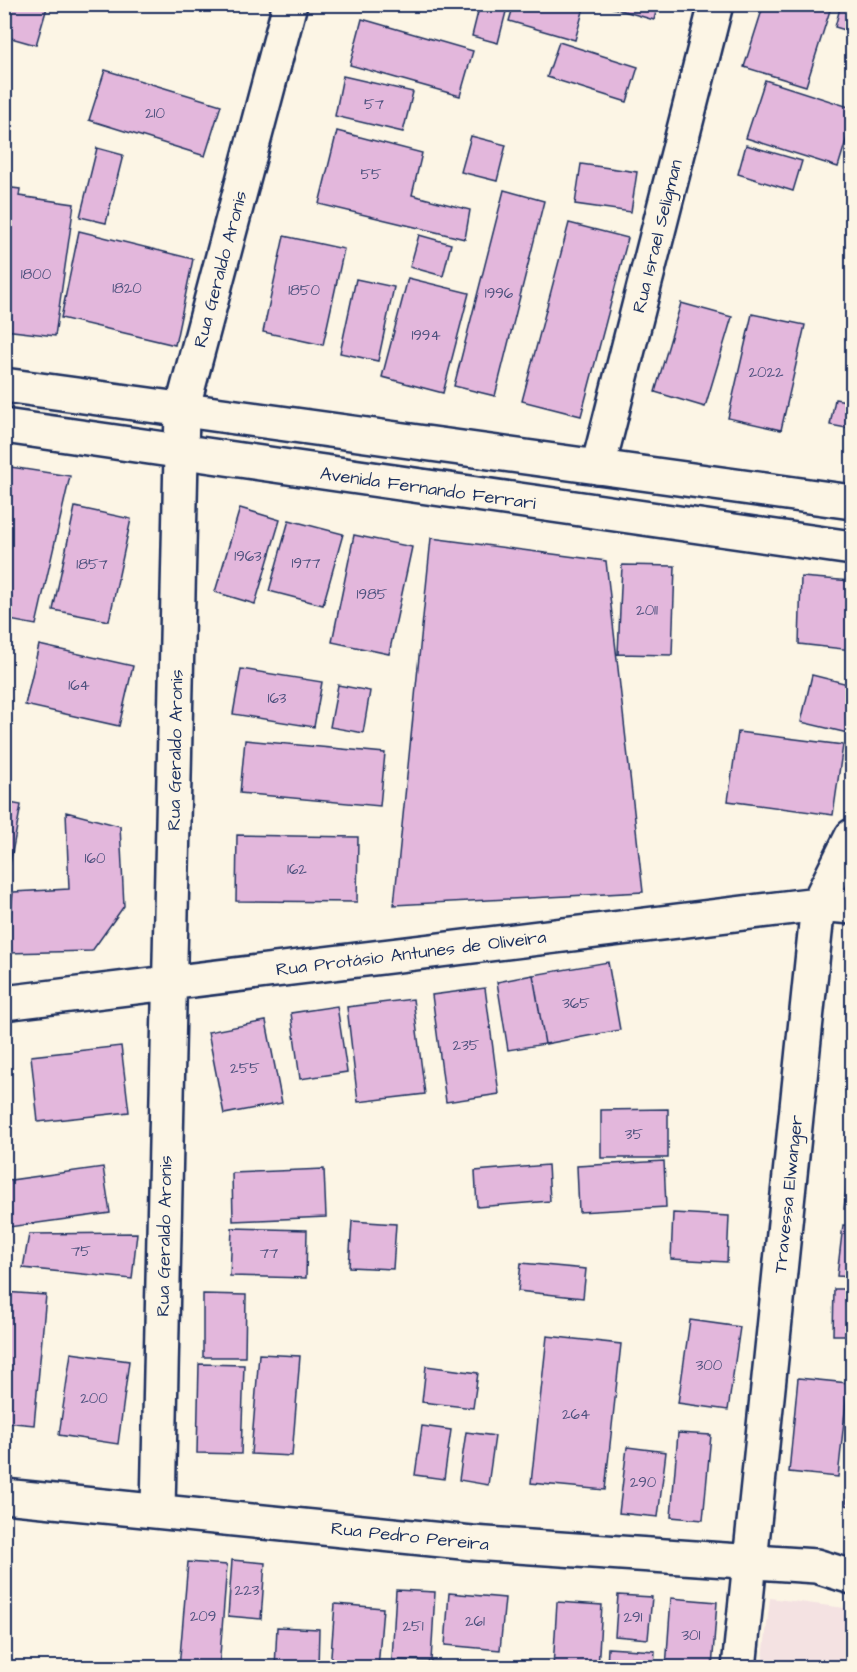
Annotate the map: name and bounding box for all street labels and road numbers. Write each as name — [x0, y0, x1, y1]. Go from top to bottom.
street label: Rua Israel Seligman — [626, 157, 690, 316]
street label: Rua Geraldo Aronis — [188, 188, 253, 350]
street label: Avenida Fernando Ferrari — [318, 461, 538, 516]
street label: Rua Geraldo Aronis — [162, 669, 189, 831]
street label: Rua Protásio Antunes de Oliveira — [275, 925, 548, 982]
street label: Travessa Elwanger — [768, 1114, 810, 1275]
street label: Rua Geraldo Aronis — [151, 1155, 178, 1317]
street label: Rua Pedro Pereira — [330, 1516, 490, 1557]

